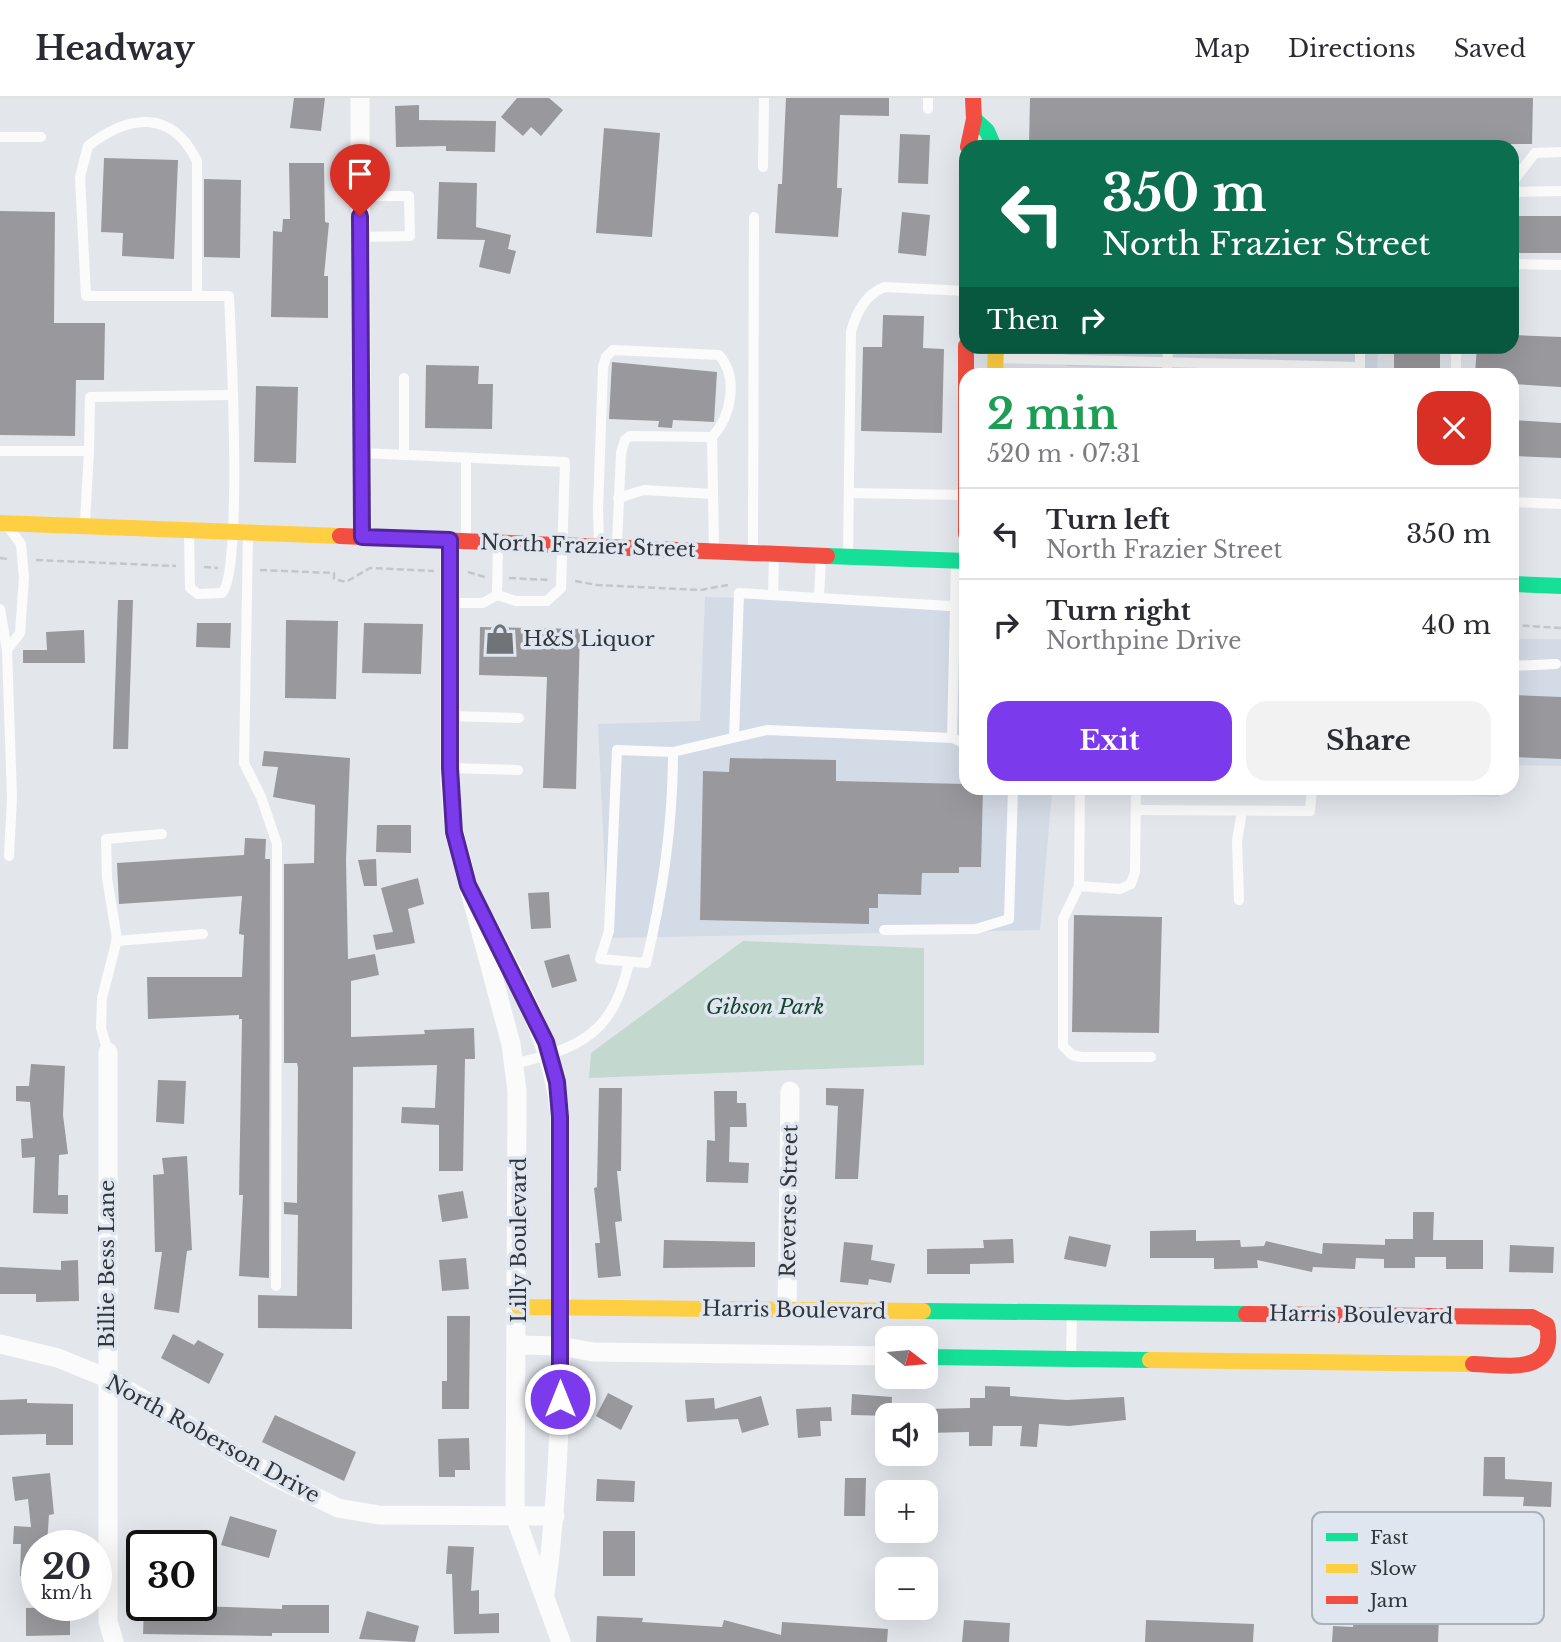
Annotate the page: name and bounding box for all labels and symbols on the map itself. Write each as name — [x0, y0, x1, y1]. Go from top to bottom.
pin — [330, 144, 390, 216]
street label: North Frazier Street — [480, 529, 696, 563]
shop icon: H&S Liquor — [483, 622, 517, 656]
place label: H&S Liquor — [523, 626, 654, 652]
park label: Gibson Park — [706, 994, 824, 1020]
street label: Reverse Street — [775, 1124, 803, 1278]
street label: Lilly Boulevard — [506, 1157, 532, 1323]
street label: Billie Bess Lane — [94, 1180, 120, 1348]
street label: Harris Boulevard — [702, 1295, 886, 1325]
street label: Harris Boulevard — [1269, 1300, 1453, 1330]
north arrow — [875, 1326, 938, 1390]
position arrow — [523, 1362, 597, 1436]
street label: North Roberson Drive — [102, 1369, 324, 1509]
legend — [1312, 1512, 1544, 1624]
text: Fast — [1370, 1526, 1409, 1549]
speed limit sign: 30 — [126, 1530, 217, 1621]
text: Slow — [1370, 1557, 1417, 1580]
text: Jam — [1367, 1589, 1408, 1612]

